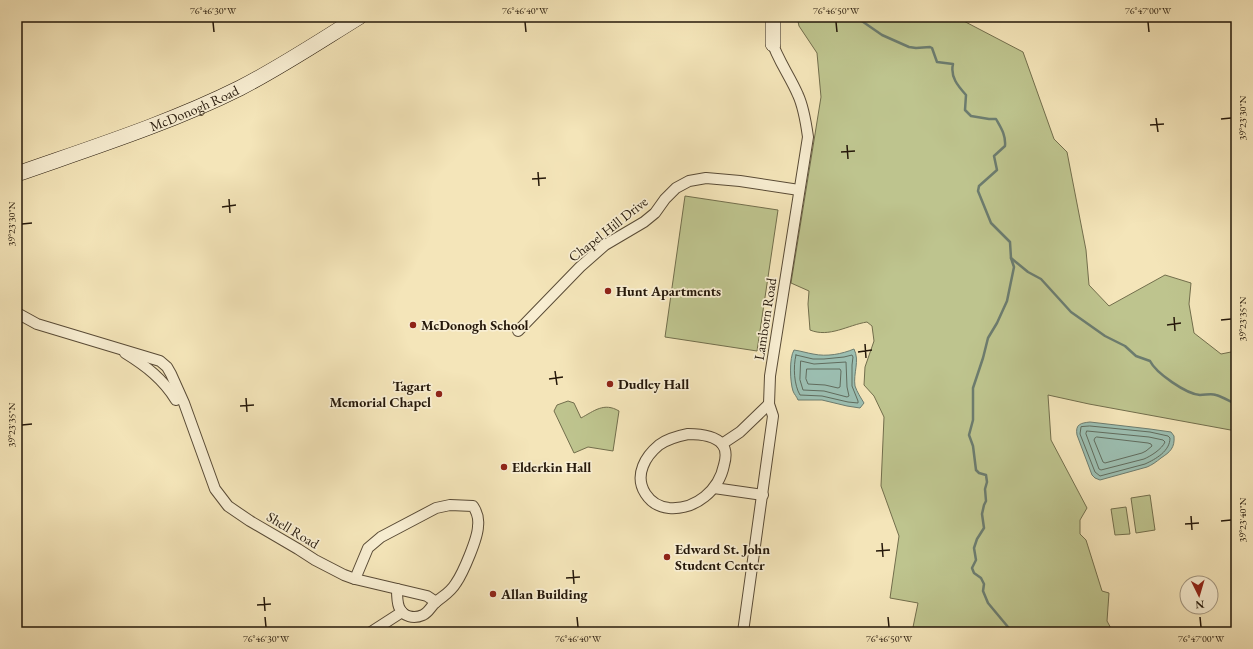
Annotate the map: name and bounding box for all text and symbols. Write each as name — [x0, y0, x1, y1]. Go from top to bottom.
text: 76°46'30"W — [190, 4, 237, 17]
text: 76°46'40"W — [502, 4, 549, 17]
text: 76°46'50"W — [813, 4, 860, 17]
text: 76°47'00"W — [1125, 4, 1172, 17]
street label: McDonogh Road — [147, 81, 243, 135]
text: 39°23'30"N — [1236, 95, 1249, 140]
street label: Chapel Hill Drive — [565, 192, 652, 266]
text: 39°23'30"N — [5, 201, 18, 246]
street label: Lamborn Road — [750, 276, 781, 361]
place label: Hunt Apartments — [616, 282, 721, 300]
marker: Hunt Apartments — [603, 286, 613, 296]
text: 39°23'35"N — [1236, 296, 1249, 341]
place label: McDonogh School — [421, 316, 529, 334]
marker: McDonogh School — [408, 320, 418, 330]
place label: Dudley Hall — [618, 375, 689, 393]
place label: Tagart Memorial Chapel — [329, 377, 432, 411]
marker: Dudley Hall — [605, 379, 615, 389]
marker: Tagart Memorial Chapel — [434, 389, 444, 399]
text: 39°23'35"N — [5, 402, 18, 447]
place label: Elderkin Hall — [512, 458, 591, 476]
marker: Elderkin Hall — [499, 462, 509, 472]
text: 39°23'40"N — [1236, 497, 1249, 542]
street label: Shell Road — [264, 507, 323, 553]
place label: Edward St. John Student Center — [675, 540, 770, 574]
marker: Edward St. John Student Center — [662, 552, 672, 562]
north arrow — [1179, 575, 1219, 615]
place label: Allan Building — [500, 585, 589, 603]
marker: Allan Building — [488, 589, 498, 599]
text: N — [1195, 598, 1205, 612]
text: 76°46'30"W — [243, 632, 290, 645]
text: 76°46'40"W — [555, 632, 602, 645]
text: 76°46'50"W — [866, 632, 913, 645]
text: 76°47'00"W — [1178, 632, 1225, 645]

